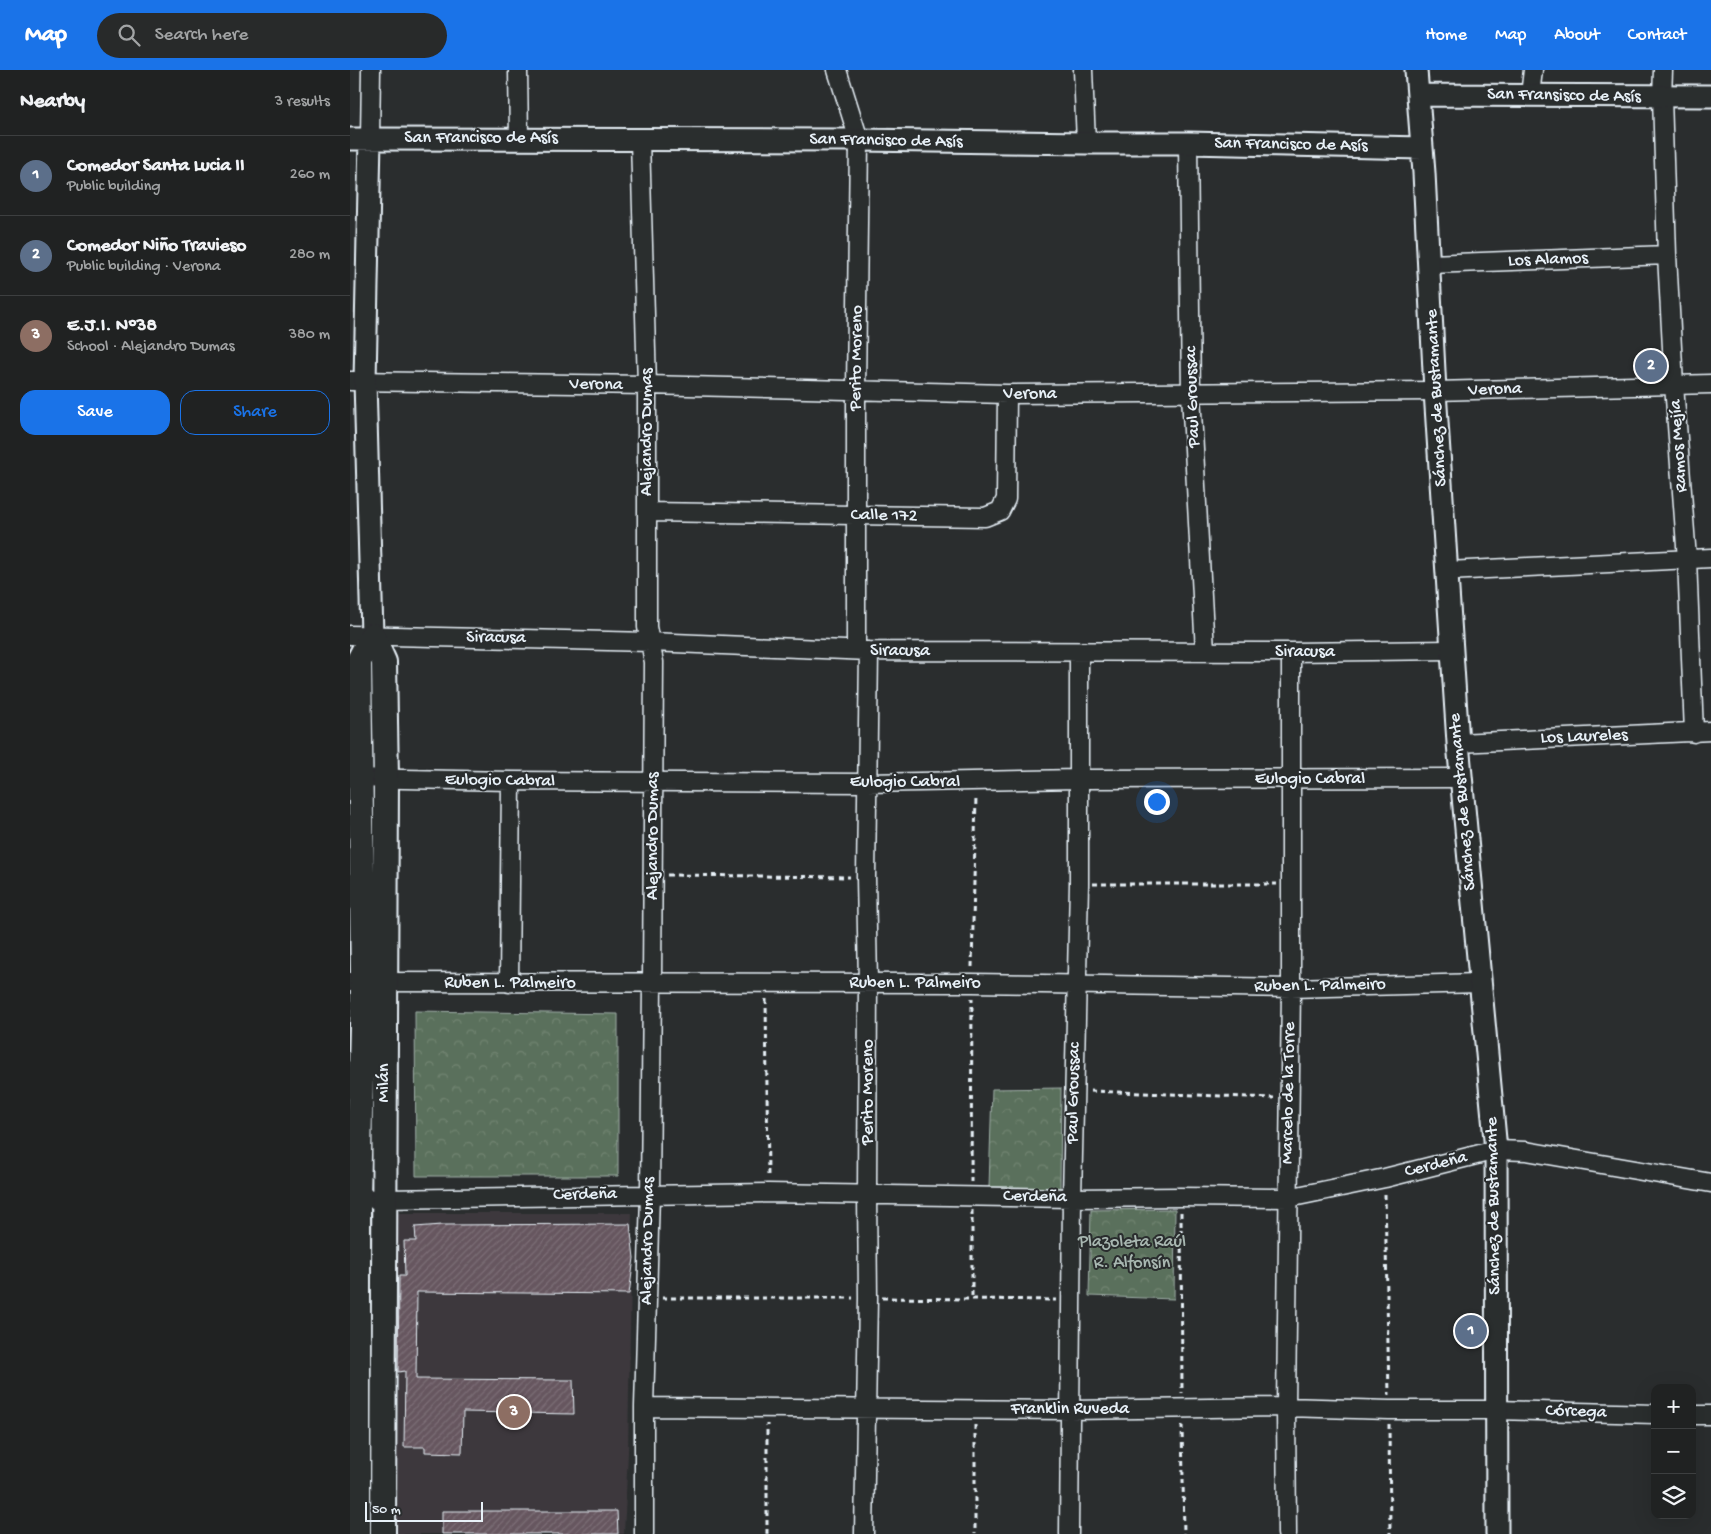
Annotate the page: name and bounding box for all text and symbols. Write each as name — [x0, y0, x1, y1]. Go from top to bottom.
search box — [97, 13, 447, 58]
text: Map — [25, 21, 67, 50]
icon: search — [115, 21, 143, 49]
text: Search here — [155, 24, 248, 47]
text: Home — [1425, 25, 1467, 46]
text: Map — [1495, 25, 1526, 46]
text: About — [1554, 25, 1600, 46]
text: Contact — [1628, 25, 1686, 46]
street label: San Fransisco de Asís — [1487, 84, 1643, 108]
text: Nearby — [20, 90, 85, 115]
text: 3 results — [275, 93, 330, 112]
street label: San Francisco de Asís — [404, 128, 559, 149]
street label: San Francisco de Asís — [809, 129, 964, 153]
street label: San Francisco de Asís — [1214, 133, 1369, 157]
text: Comedor Santa Lucia II — [67, 155, 245, 178]
text: 1 — [33, 166, 39, 185]
text: 260 m — [290, 166, 330, 185]
text: Public building — [67, 178, 161, 197]
text: Comedor Niño Travieso — [67, 235, 246, 258]
text: 2 — [32, 246, 40, 265]
text: 280 m — [289, 246, 330, 265]
street label: Los Alamos — [1508, 248, 1590, 272]
text: Public building · Verona — [67, 258, 221, 277]
street label: Perito Moreno — [846, 305, 868, 412]
street label: Sánchez de Bustamante — [1422, 308, 1452, 487]
text: E.J.I. Nº38 — [67, 315, 157, 338]
text: 3 — [32, 326, 40, 345]
text: 380 m — [289, 326, 330, 345]
text: School · Alejandro Dumas — [67, 338, 235, 357]
street label: Paul Groussac — [1181, 345, 1205, 449]
pin: 2 — [1635, 347, 1667, 385]
street label: Alejandro Dumas — [637, 367, 658, 496]
street label: Verona — [568, 374, 624, 396]
street label: Verona — [1467, 379, 1523, 401]
street label: Verona — [1002, 384, 1058, 405]
button: Save — [20, 390, 170, 435]
button: Share — [180, 390, 330, 435]
street label: Ramos Mejía — [1665, 398, 1693, 493]
street label: Calle 172 — [850, 505, 918, 527]
street label: Siracusa — [466, 627, 527, 649]
street label: Siracusa — [870, 641, 931, 662]
street label: Siracusa — [1275, 642, 1336, 663]
street label: Sánchez de Bustamante — [1445, 712, 1481, 892]
street label: Los Laureles — [1540, 725, 1629, 749]
street label: Eulogio Cabral — [1255, 769, 1365, 790]
street label: Eulogio Cabral — [445, 770, 555, 792]
street label: Alejandro Dumas — [643, 771, 664, 900]
street label: Eulogio Cabral — [850, 772, 960, 793]
your location — [1144, 789, 1170, 815]
street label: Ruben L. Palmeiro — [444, 973, 576, 994]
street label: Ruben L. Palmeiro — [849, 973, 981, 994]
street label: Ruben L. Palmeiro — [1254, 974, 1386, 998]
street label: Marcelo de la Torre — [1277, 1021, 1301, 1164]
street label: Perito Moreno — [858, 1039, 879, 1146]
street label: Paul Groussac — [1063, 1041, 1085, 1145]
street label: Milán — [374, 1063, 395, 1102]
street label: Sánchez de Bustamante — [1482, 1116, 1506, 1295]
street label: Cerdeña — [1403, 1147, 1470, 1183]
street label: Alejandro Dumas — [636, 1176, 660, 1305]
street label: Cerdeña — [553, 1184, 618, 1206]
street label: Cerdeña — [1003, 1186, 1068, 1208]
park label: Plazoleta Raúl R. Alfonsín — [1077, 1232, 1186, 1274]
pin: 1 — [1455, 1312, 1487, 1350]
map controls — [1651, 1384, 1696, 1519]
button: + — [1651, 1384, 1696, 1429]
pin: 3 — [498, 1393, 530, 1431]
street label: Franklin Ruveda — [1010, 1399, 1130, 1420]
street label: Córcega — [1545, 1400, 1608, 1424]
button: − — [1651, 1429, 1696, 1474]
button: layers — [1651, 1474, 1696, 1519]
scale bar — [365, 1499, 482, 1522]
text: 50 m — [372, 1502, 401, 1519]

